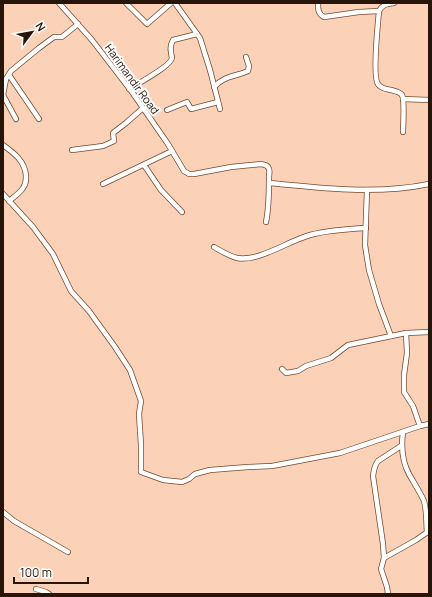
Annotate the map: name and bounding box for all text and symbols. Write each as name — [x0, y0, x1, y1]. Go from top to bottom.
north arrow — [12, 12, 52, 52]
text: N — [32, 19, 49, 34]
street label: Harimandir Road — [102, 41, 163, 117]
scale bar — [14, 559, 88, 585]
text: 100 m — [20, 564, 52, 581]

